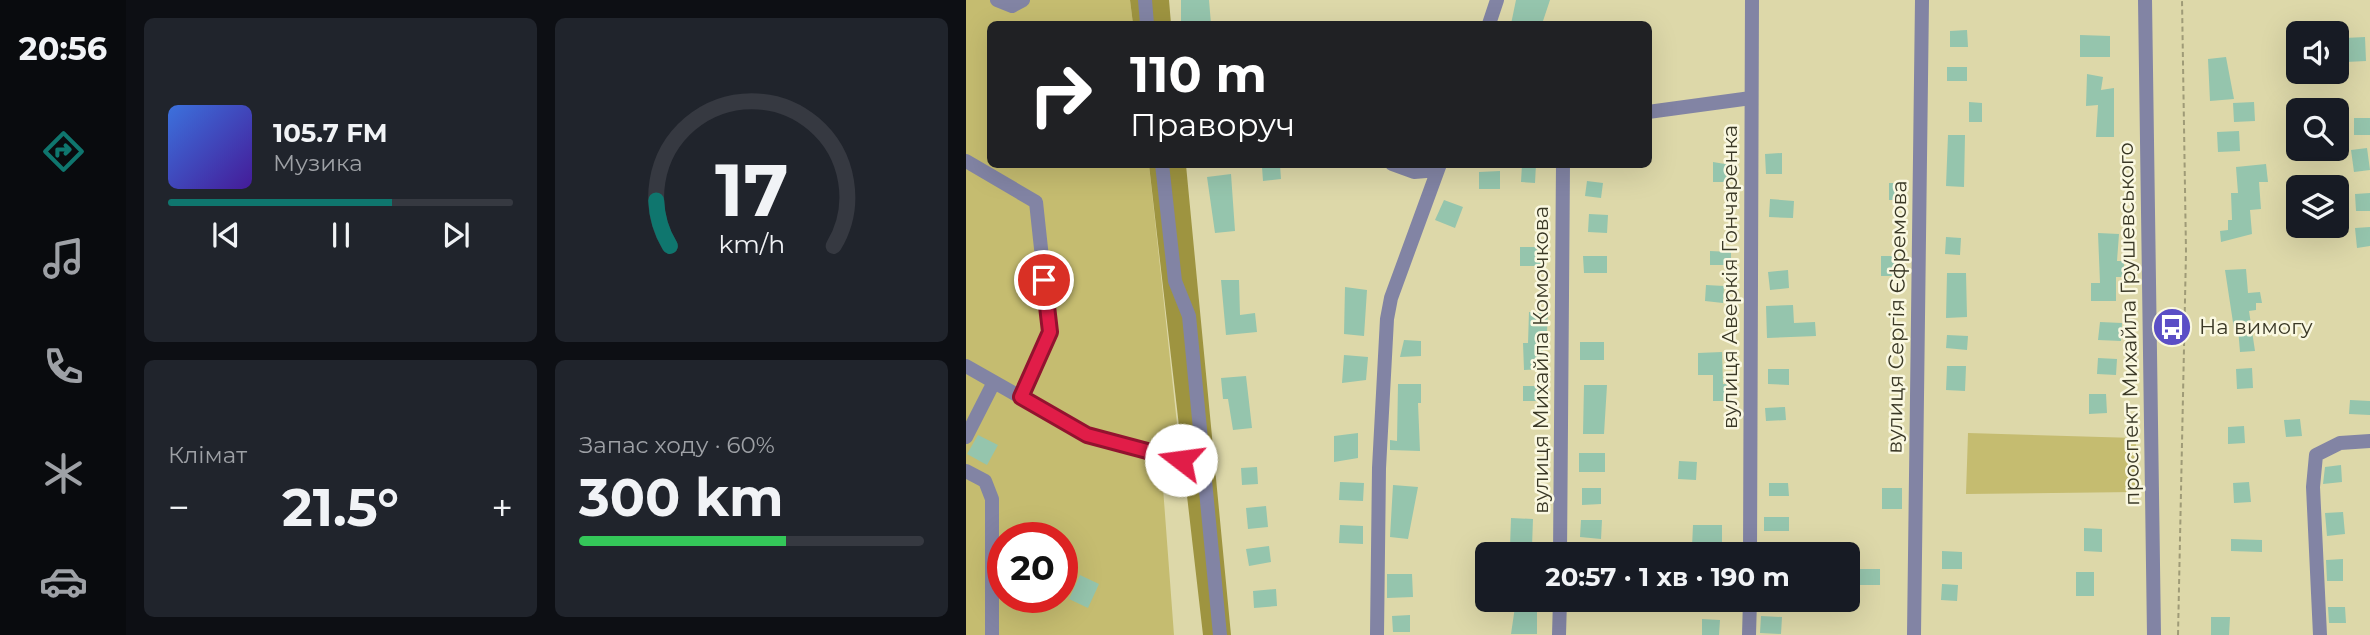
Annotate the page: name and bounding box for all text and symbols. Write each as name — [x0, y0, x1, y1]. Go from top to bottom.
map controls — [2286, 21, 2349, 238]
button: sound — [2286, 21, 2349, 84]
text: 20:56 — [19, 29, 107, 68]
text: 110 m — [1130, 45, 1267, 104]
icon: right — [1015, 49, 1106, 140]
button: search — [2286, 98, 2349, 161]
text: Праворуч — [1130, 105, 1295, 144]
text: 105.7 FM — [273, 117, 388, 149]
street label: вулиця Аверкія Гончаренка — [1717, 125, 1742, 429]
icon: directions — [39, 127, 88, 176]
street label: проспект Михайла Грушевського — [2113, 142, 2144, 506]
text: 17 — [715, 146, 788, 234]
text: Музика — [273, 149, 363, 177]
button: layers — [2286, 175, 2349, 238]
street label: вулиця Сергія Єфремова — [1882, 180, 1911, 454]
street label: вулиця Михайла Комочкова — [1528, 206, 1553, 514]
icon: previous — [207, 216, 245, 254]
icon: pause — [322, 216, 360, 254]
icon: next — [437, 216, 475, 254]
text: km/h — [718, 229, 785, 259]
icon: music — [39, 234, 88, 283]
pin — [1014, 250, 1074, 310]
icon: arrive — [1025, 261, 1063, 299]
bus stop icon: На вимогу — [2151, 306, 2193, 348]
place label: На вимогу — [2199, 314, 2313, 339]
icon: phone — [39, 342, 88, 391]
position arrow — [1144, 423, 1218, 497]
text: Запас ходу · 60% — [579, 431, 775, 459]
text: Клімат — [168, 441, 247, 469]
icon: climate — [39, 449, 88, 498]
text: 300 km — [579, 466, 784, 529]
text: 21.5° — [282, 476, 399, 539]
text: − — [168, 484, 190, 531]
text: + — [491, 484, 513, 531]
speed limit sign: 20 — [987, 522, 1078, 613]
icon: car — [39, 557, 88, 606]
text: 20:57 · 1 хв · 190 m — [1545, 561, 1790, 593]

